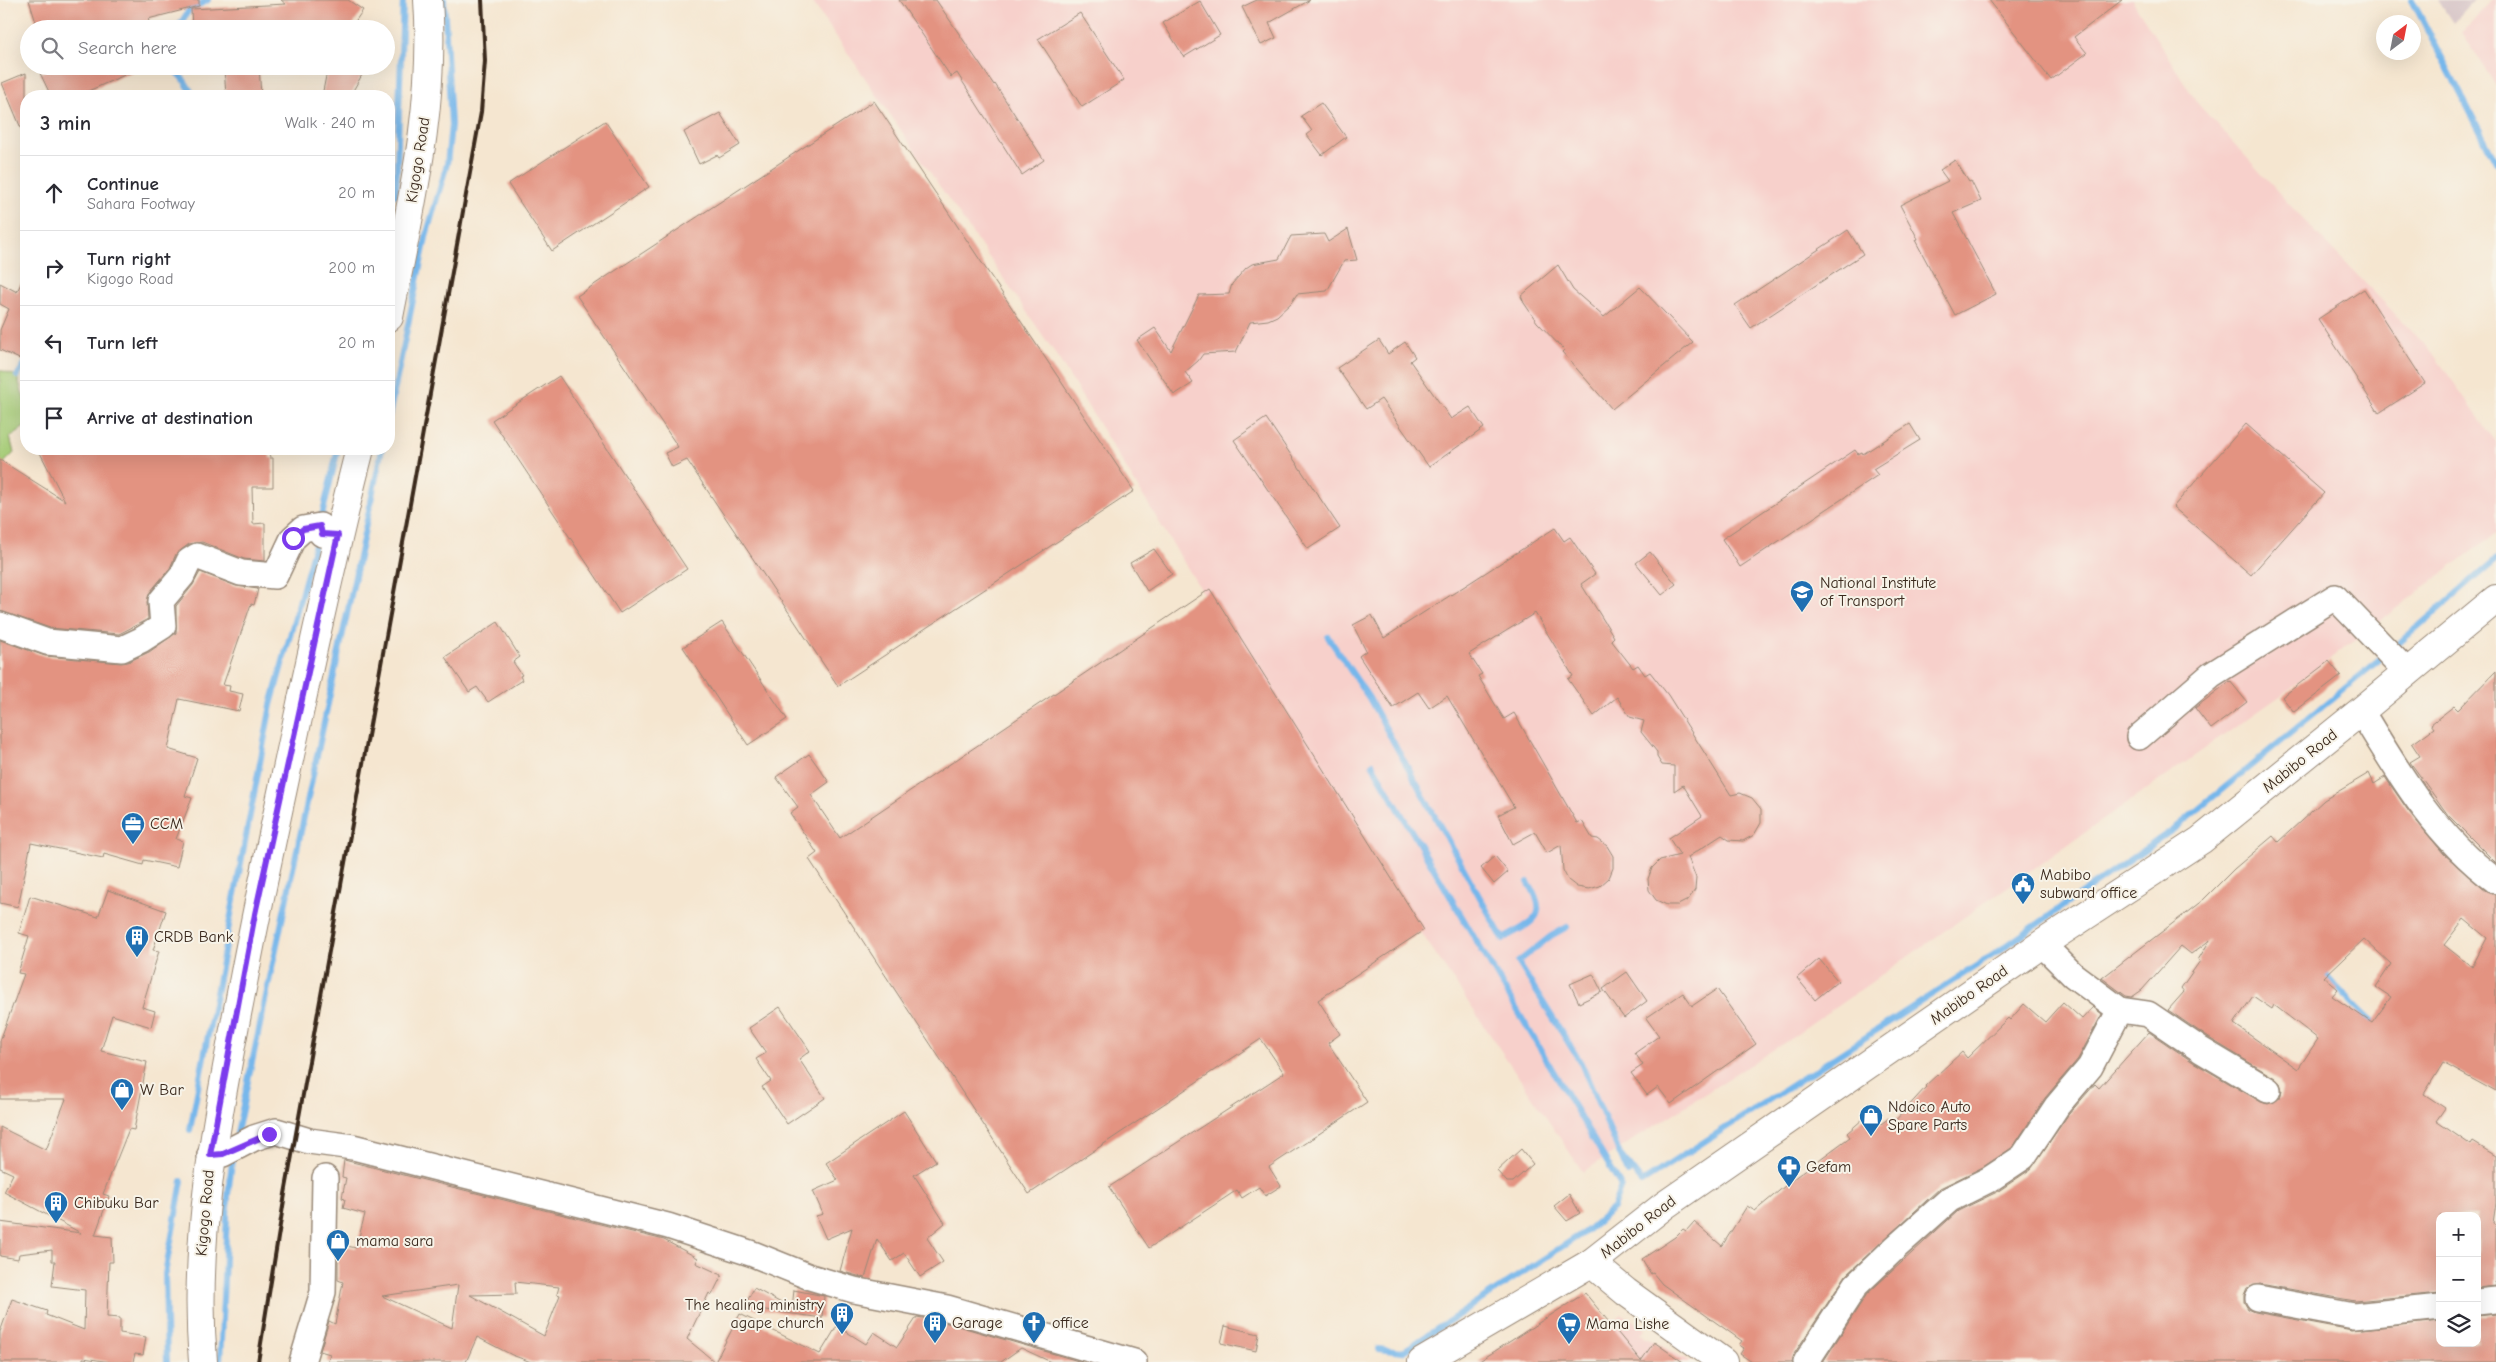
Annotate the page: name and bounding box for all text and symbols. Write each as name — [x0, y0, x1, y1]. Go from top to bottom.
north arrow — [2376, 15, 2421, 60]
search box — [20, 20, 395, 75]
icon: search — [38, 34, 66, 62]
text: Search here — [78, 37, 177, 59]
text: 3 min — [40, 111, 91, 135]
text: Walk · 240 m — [285, 114, 375, 132]
street label: Kigogo Road — [402, 116, 434, 204]
text: Continue — [87, 173, 159, 195]
icon: ahead — [40, 179, 68, 207]
text: 20 m — [338, 184, 375, 202]
text: Sahara Footway — [87, 195, 195, 213]
text: Turn right — [87, 248, 171, 270]
icon: right — [40, 254, 68, 282]
text: 200 m — [329, 259, 375, 277]
text: Kigogo Road — [87, 270, 173, 288]
icon: left — [40, 329, 68, 357]
text: Turn left — [87, 332, 158, 354]
text: 20 m — [338, 334, 375, 352]
icon: arrive — [40, 404, 68, 432]
text: Arrive at destination — [87, 407, 253, 429]
route start — [282, 527, 305, 550]
place label: National Institute of Transport — [1820, 574, 1936, 610]
school or university icon: National Institute of Transport — [1789, 579, 1815, 613]
street label: Mabibo Road — [2259, 725, 2341, 797]
office icon: CCM — [120, 811, 146, 845]
place label: CCM — [150, 815, 183, 833]
place label: Mabibo subward office — [2040, 866, 2137, 902]
public building icon: Mabibo subward office — [2010, 871, 2036, 905]
building icon: CRDB Bank — [124, 924, 150, 958]
place label: CRDB Bank — [154, 928, 234, 946]
street label: Mabibo Road — [1927, 962, 2011, 1028]
shop icon: W Bar — [109, 1077, 135, 1111]
place label: W Bar — [140, 1081, 184, 1099]
place label: Ndoico Auto Spare Parts — [1888, 1098, 1971, 1134]
shop icon: Ndoico Auto Spare Parts — [1858, 1103, 1884, 1137]
route end — [258, 1123, 281, 1146]
pharmacy icon: Gefam — [1776, 1154, 1802, 1188]
place label: Gefam — [1806, 1158, 1851, 1176]
street label: Kigogo Road — [192, 1169, 218, 1257]
building icon: Chibuku Bar — [43, 1190, 69, 1224]
street label: Mabibo Road — [1597, 1192, 1679, 1262]
place label: Chibuku Bar — [74, 1194, 159, 1212]
map controls — [2436, 1212, 2481, 1347]
button: + — [2436, 1212, 2481, 1257]
shop icon: mama sara — [325, 1228, 351, 1262]
place label: mama sara — [356, 1232, 434, 1250]
button: − — [2436, 1257, 2481, 1302]
place label: The healing ministry agape church — [685, 1296, 825, 1332]
building icon: The healing ministry agape church — [829, 1301, 855, 1335]
button: layers — [2436, 1302, 2481, 1347]
building icon: Garage — [922, 1310, 948, 1344]
church icon: office — [1021, 1310, 1047, 1344]
supermarket icon: Mama Lishe — [1556, 1311, 1582, 1345]
place label: Garage — [952, 1314, 1003, 1332]
place label: office — [1052, 1314, 1089, 1332]
place label: Mama Lishe — [1586, 1315, 1669, 1333]

